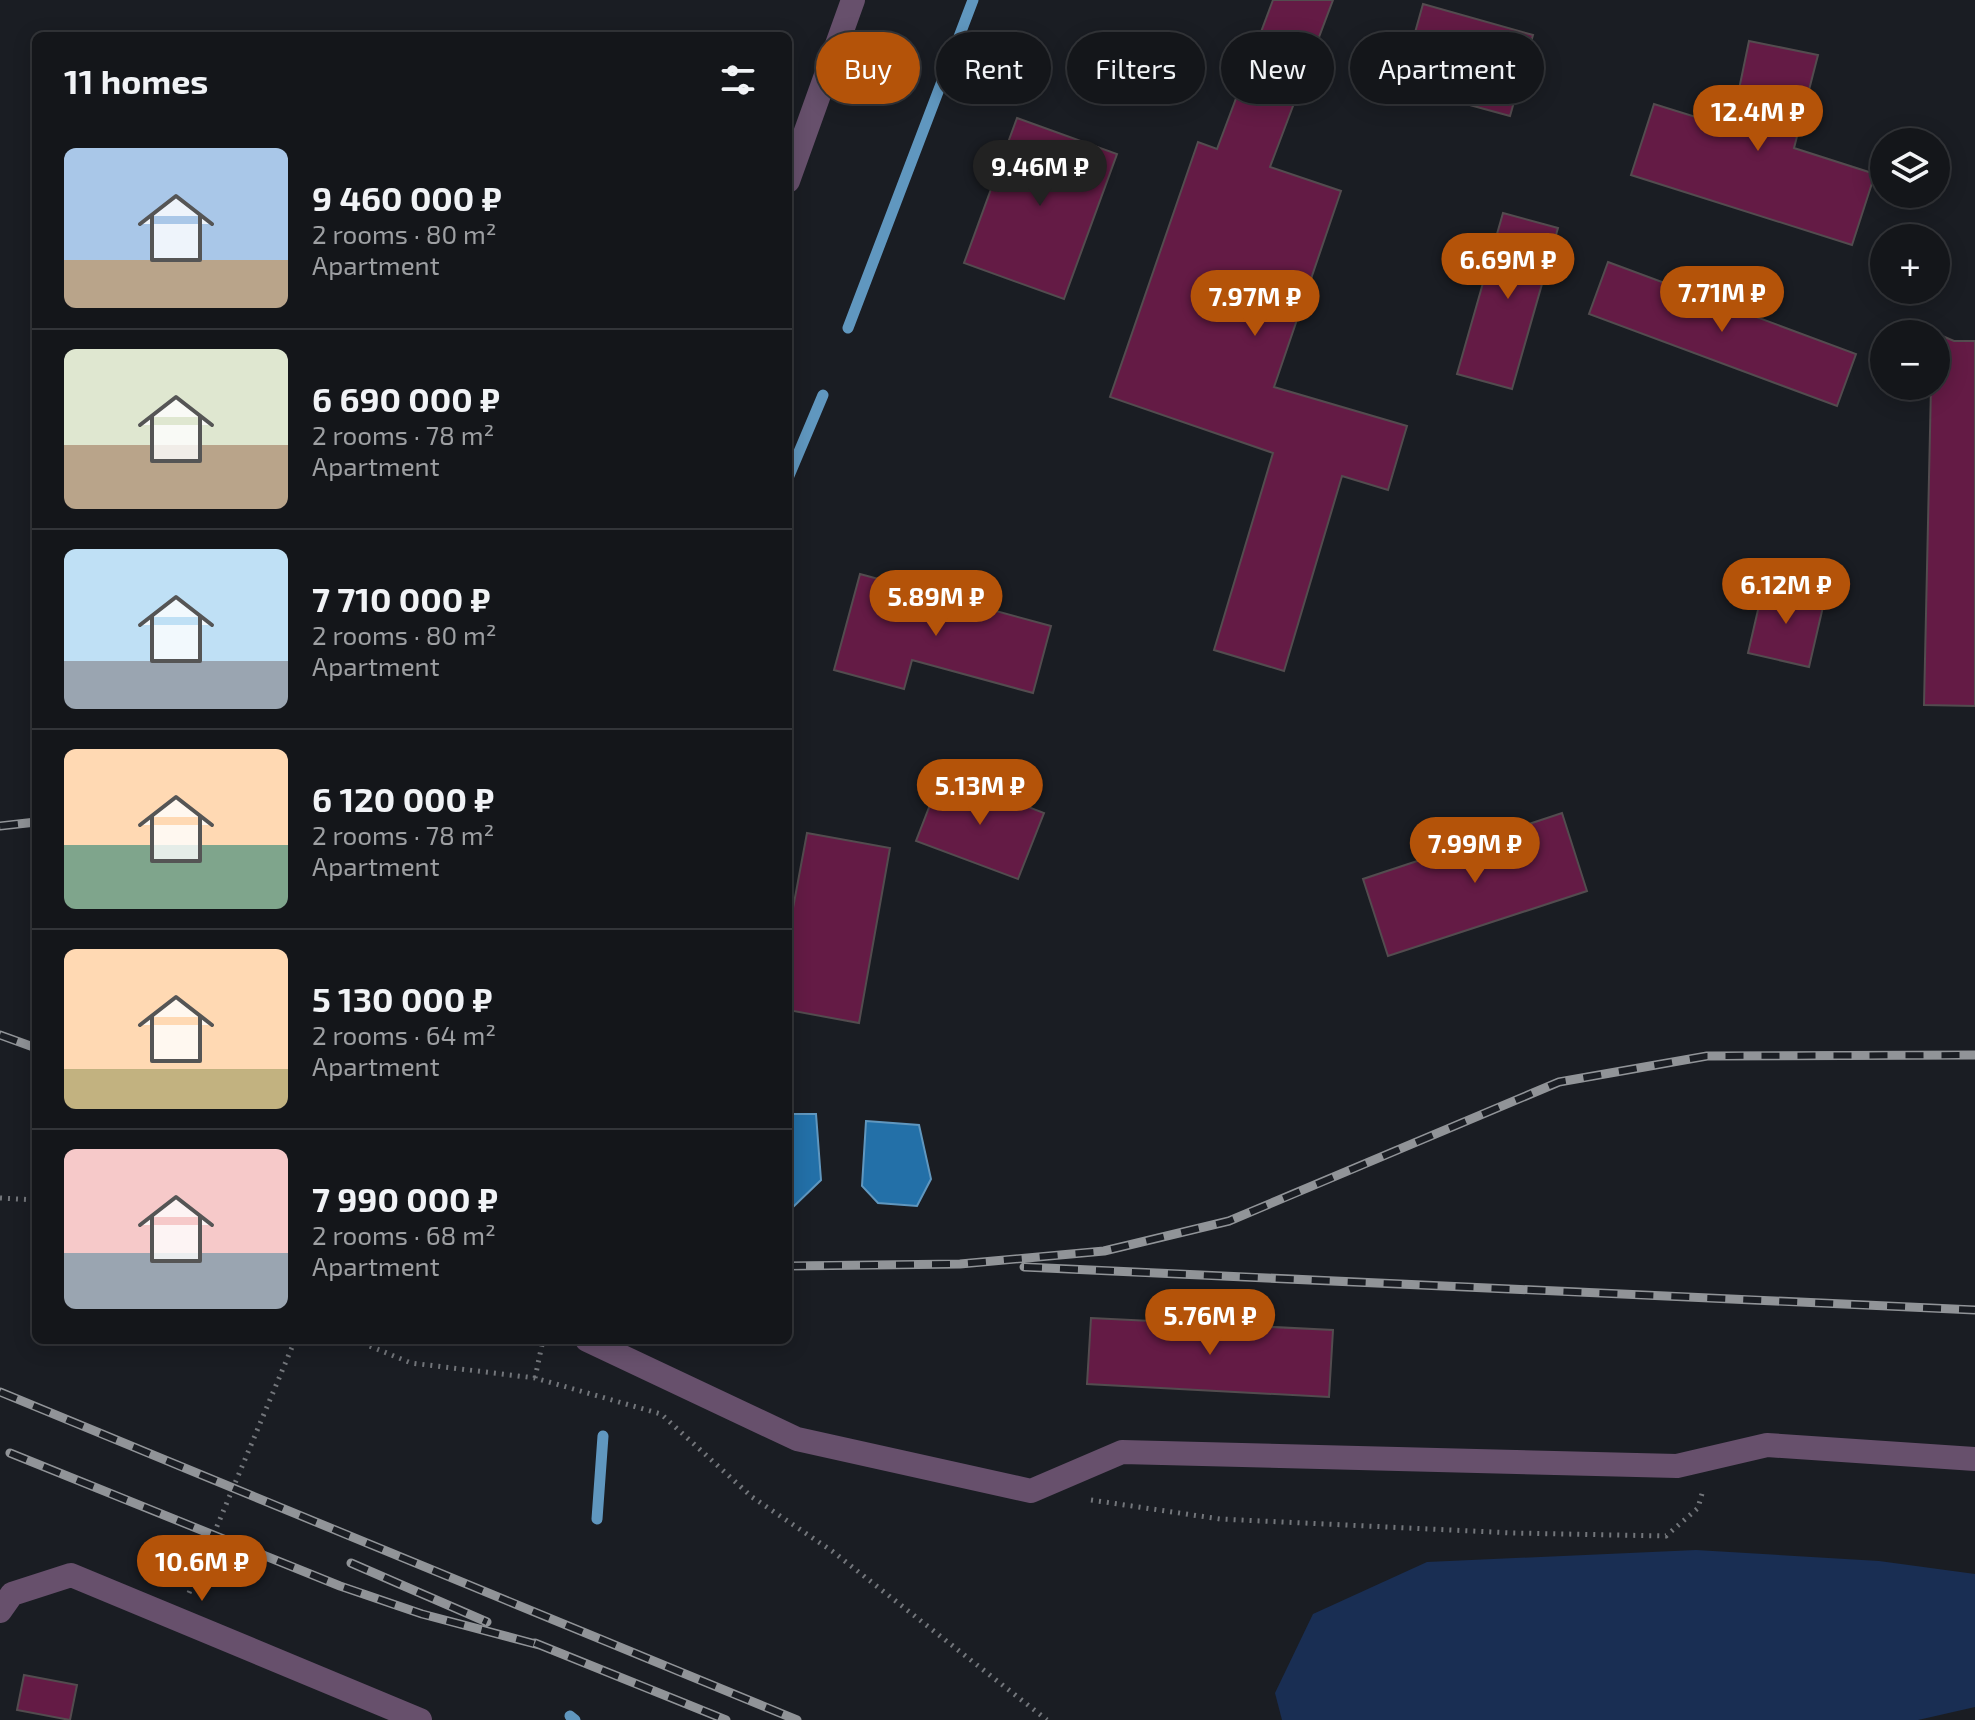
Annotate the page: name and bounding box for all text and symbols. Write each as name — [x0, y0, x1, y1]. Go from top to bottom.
chip: Buy — [816, 32, 920, 104]
chip: Rent — [936, 32, 1051, 104]
chip: Filters — [1067, 32, 1205, 104]
chip: New — [1221, 32, 1334, 104]
chip: Apartment — [1350, 32, 1544, 104]
icon: filters — [716, 58, 760, 102]
text: 11 homes — [64, 60, 208, 101]
pin: 12.4M ₽ — [1684, 85, 1832, 153]
text: 12.4M ₽ — [1711, 95, 1805, 126]
map controls — [1870, 128, 1950, 400]
button: layers — [1870, 128, 1950, 208]
pin: 9.46M ₽ — [966, 140, 1114, 208]
text: 9.46M ₽ — [991, 150, 1089, 181]
text: 9 460 000 ₽ — [312, 177, 502, 218]
icon: home — [128, 180, 224, 276]
text: 2 rooms · 80 m² — [312, 218, 497, 249]
button: + — [1870, 224, 1950, 304]
pin: 6.69M ₽ — [1434, 233, 1582, 301]
text: 6.69M ₽ — [1459, 243, 1557, 274]
text: Apartment — [312, 249, 440, 280]
pin: 7.71M ₽ — [1648, 266, 1796, 334]
pin: 7.97M ₽ — [1181, 270, 1329, 338]
text: 7.71M ₽ — [1678, 276, 1766, 307]
text: 7.97M ₽ — [1209, 280, 1301, 311]
button: − — [1870, 320, 1950, 400]
text: 6 690 000 ₽ — [312, 378, 500, 419]
icon: home — [128, 381, 224, 477]
text: 2 rooms · 78 m² — [312, 419, 494, 450]
text: Apartment — [312, 450, 440, 481]
pin: 6.12M ₽ — [1712, 558, 1860, 626]
text: 6.12M ₽ — [1740, 568, 1832, 599]
pin: 5.89M ₽ — [862, 570, 1010, 638]
text: 7 710 000 ₽ — [312, 578, 491, 619]
text: 5.89M ₽ — [887, 580, 985, 611]
icon: home — [128, 581, 224, 677]
text: 2 rooms · 80 m² — [312, 619, 497, 650]
text: Apartment — [312, 650, 440, 681]
pin: 5.13M ₽ — [906, 759, 1054, 827]
text: 5.13M ₽ — [935, 769, 1025, 800]
text: 6 120 000 ₽ — [312, 778, 494, 819]
icon: home — [128, 781, 224, 877]
pin: 7.99M ₽ — [1401, 817, 1549, 885]
text: 2 rooms · 78 m² — [312, 819, 494, 850]
text: 7.99M ₽ — [1428, 827, 1522, 858]
text: Apartment — [312, 850, 440, 881]
text: 5 130 000 ₽ — [312, 978, 493, 1019]
icon: home — [128, 981, 224, 1077]
text: 2 rooms · 64 m² — [312, 1019, 496, 1050]
text: Apartment — [312, 1050, 440, 1081]
text: 7 990 000 ₽ — [312, 1178, 498, 1219]
icon: home — [128, 1181, 224, 1277]
text: 2 rooms · 68 m² — [312, 1219, 496, 1250]
text: Apartment — [312, 1250, 440, 1281]
pin: 5.76M ₽ — [1136, 1289, 1284, 1357]
text: 5.76M ₽ — [1163, 1299, 1257, 1330]
pin: 10.6M ₽ — [128, 1535, 276, 1603]
text: 10.6M ₽ — [155, 1545, 249, 1576]

